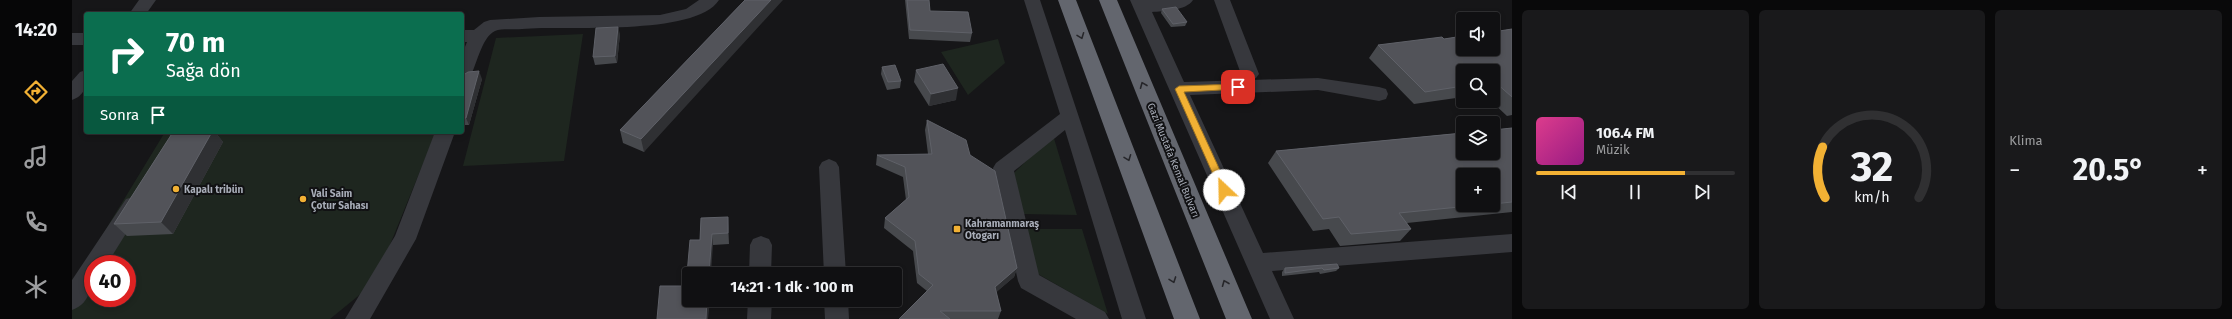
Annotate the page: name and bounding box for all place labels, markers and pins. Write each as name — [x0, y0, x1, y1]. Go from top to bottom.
pin — [1221, 70, 1255, 104]
marker: Kapalı tribün — [171, 184, 181, 194]
place label: Kapalı tribün — [184, 184, 244, 196]
place label: Vali Saim Çotur Sahası — [310, 188, 369, 212]
marker: Vali Saim Çotur Sahası — [298, 194, 308, 204]
place label: Kahramanmaraş Otogarı — [965, 218, 1039, 242]
marker: Kahramanmaraş Otogarı — [952, 224, 962, 234]

